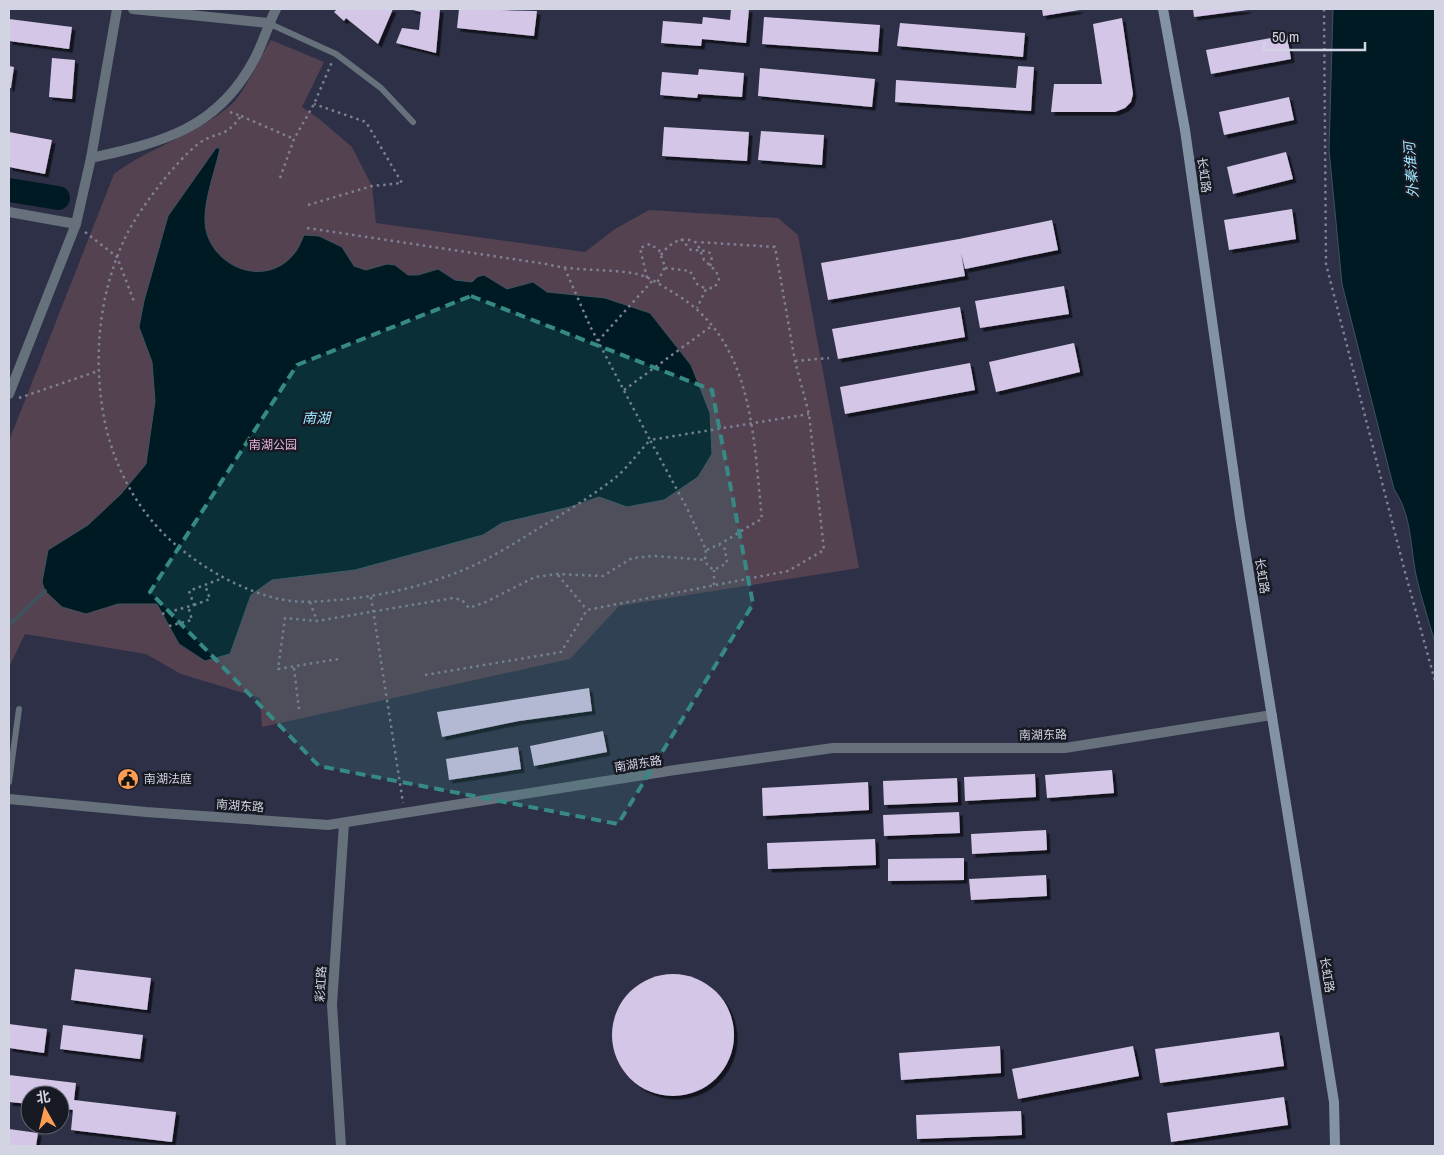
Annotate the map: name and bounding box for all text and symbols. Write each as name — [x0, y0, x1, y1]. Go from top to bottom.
scale bar — [1264, 20, 1365, 52]
text: 50 m — [1272, 26, 1299, 47]
water label: 外秦淮河 — [1400, 138, 1422, 199]
street label: 长虹路 — [1194, 156, 1214, 194]
water label: 南湖 — [302, 409, 332, 427]
park label: 南湖公园 — [249, 437, 297, 453]
street label: 长虹路 — [1251, 557, 1273, 595]
street label: 南湖东路 — [1019, 727, 1067, 743]
street label: 南湖东路 — [613, 752, 663, 776]
public building icon: 南湖法庭 — [116, 767, 140, 791]
place label: 南湖法庭 — [144, 771, 192, 787]
street label: 南湖东路 — [215, 796, 265, 816]
street label: 长虹路 — [1316, 956, 1338, 994]
street label: 彩虹路 — [312, 966, 330, 1002]
north arrow — [20, 1085, 70, 1135]
text: 北 — [35, 1087, 51, 1107]

